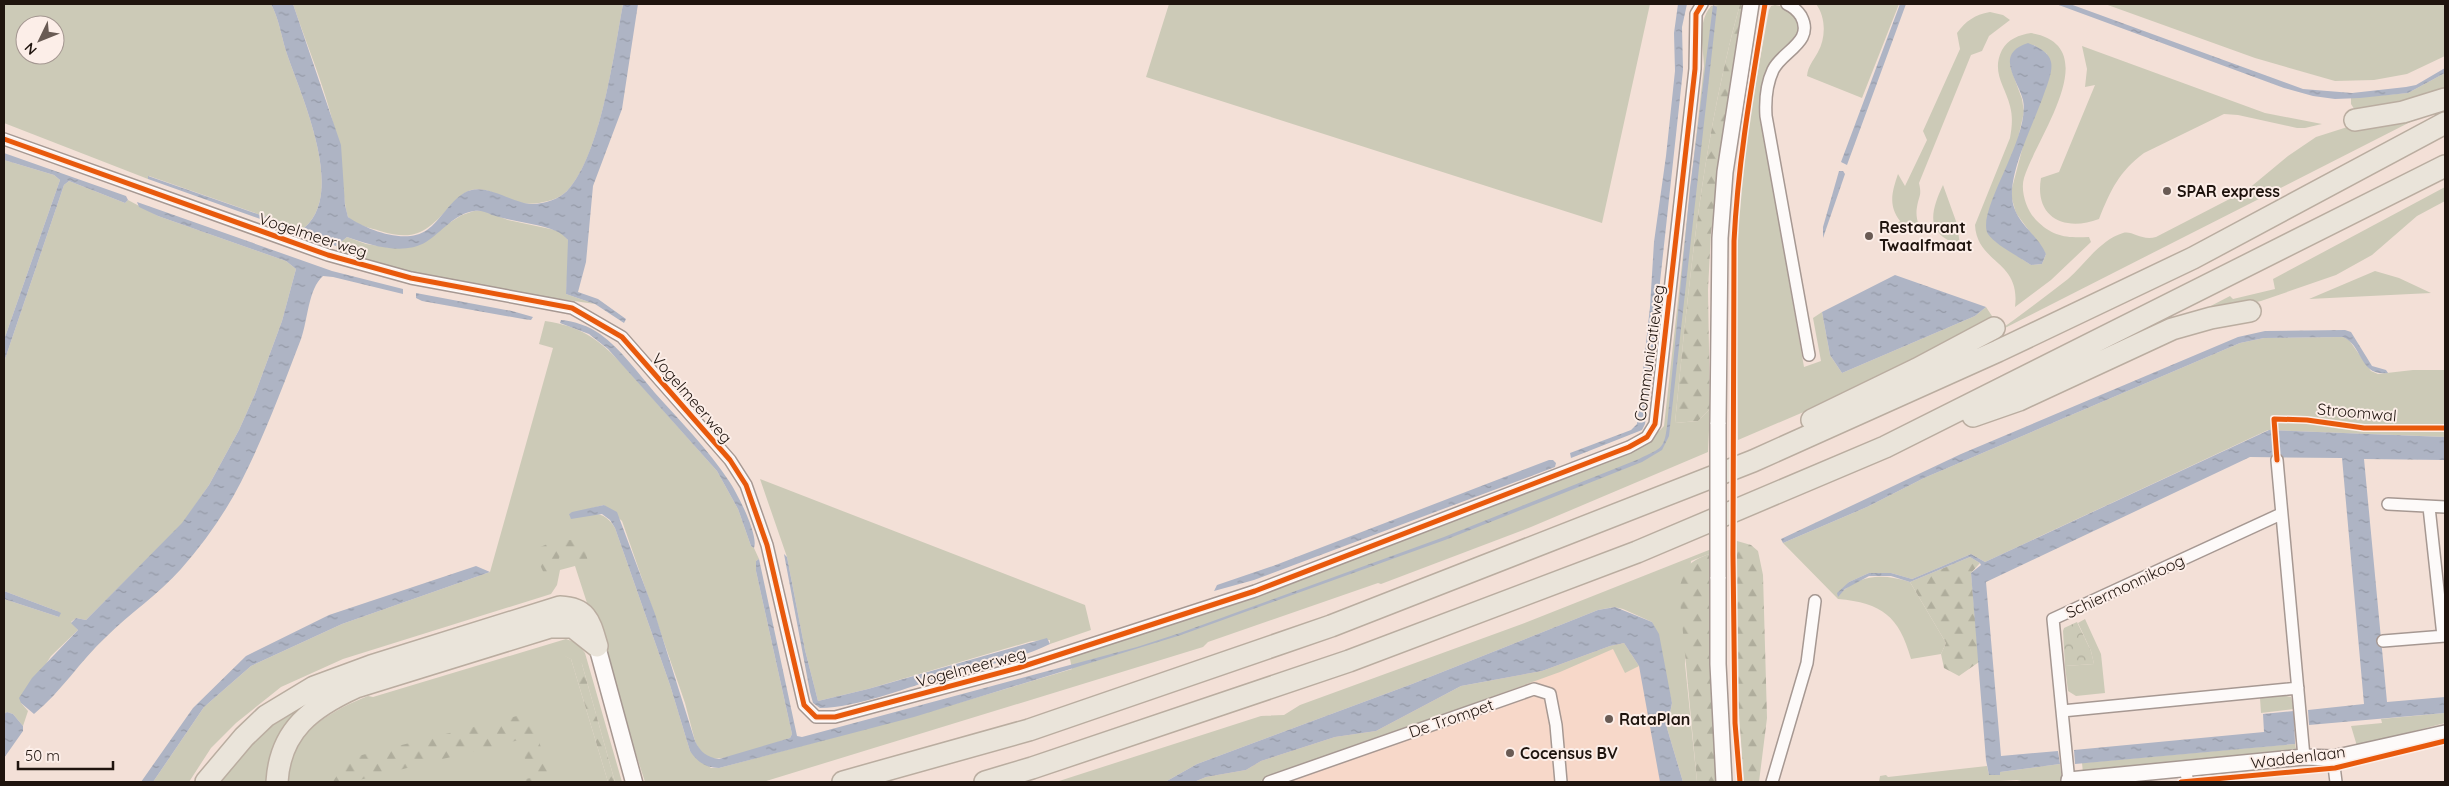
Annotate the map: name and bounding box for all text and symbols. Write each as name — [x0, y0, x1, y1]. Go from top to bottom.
north arrow — [15, 15, 65, 65]
text: N — [20, 39, 41, 59]
place label: SPAR express — [2177, 181, 2280, 201]
marker: SPAR express — [2161, 185, 2173, 197]
street label: Vogelmeerweg — [256, 208, 370, 262]
place label: Restaurant Twaalfmaat — [1879, 217, 1973, 255]
marker: Restaurant Twaalfmaat — [1863, 230, 1875, 242]
street label: Communicatieweg — [1629, 283, 1669, 423]
street label: Vogelmeerweg — [647, 349, 737, 447]
street label: Stroomwal — [2316, 399, 2398, 425]
street label: Schiermonnikoog — [2062, 550, 2188, 622]
street label: Vogelmeerweg — [914, 643, 1028, 691]
street label: De Trompet — [1406, 694, 1496, 742]
place label: RataPlan — [1619, 709, 1690, 729]
marker: RataPlan — [1603, 713, 1615, 725]
scale bar — [18, 738, 112, 770]
street label: Waddenlaan — [2250, 741, 2346, 773]
place label: Cocensus BV — [1520, 743, 1618, 763]
text: 50 m — [25, 746, 60, 765]
marker: Cocensus BV — [1504, 747, 1516, 759]

